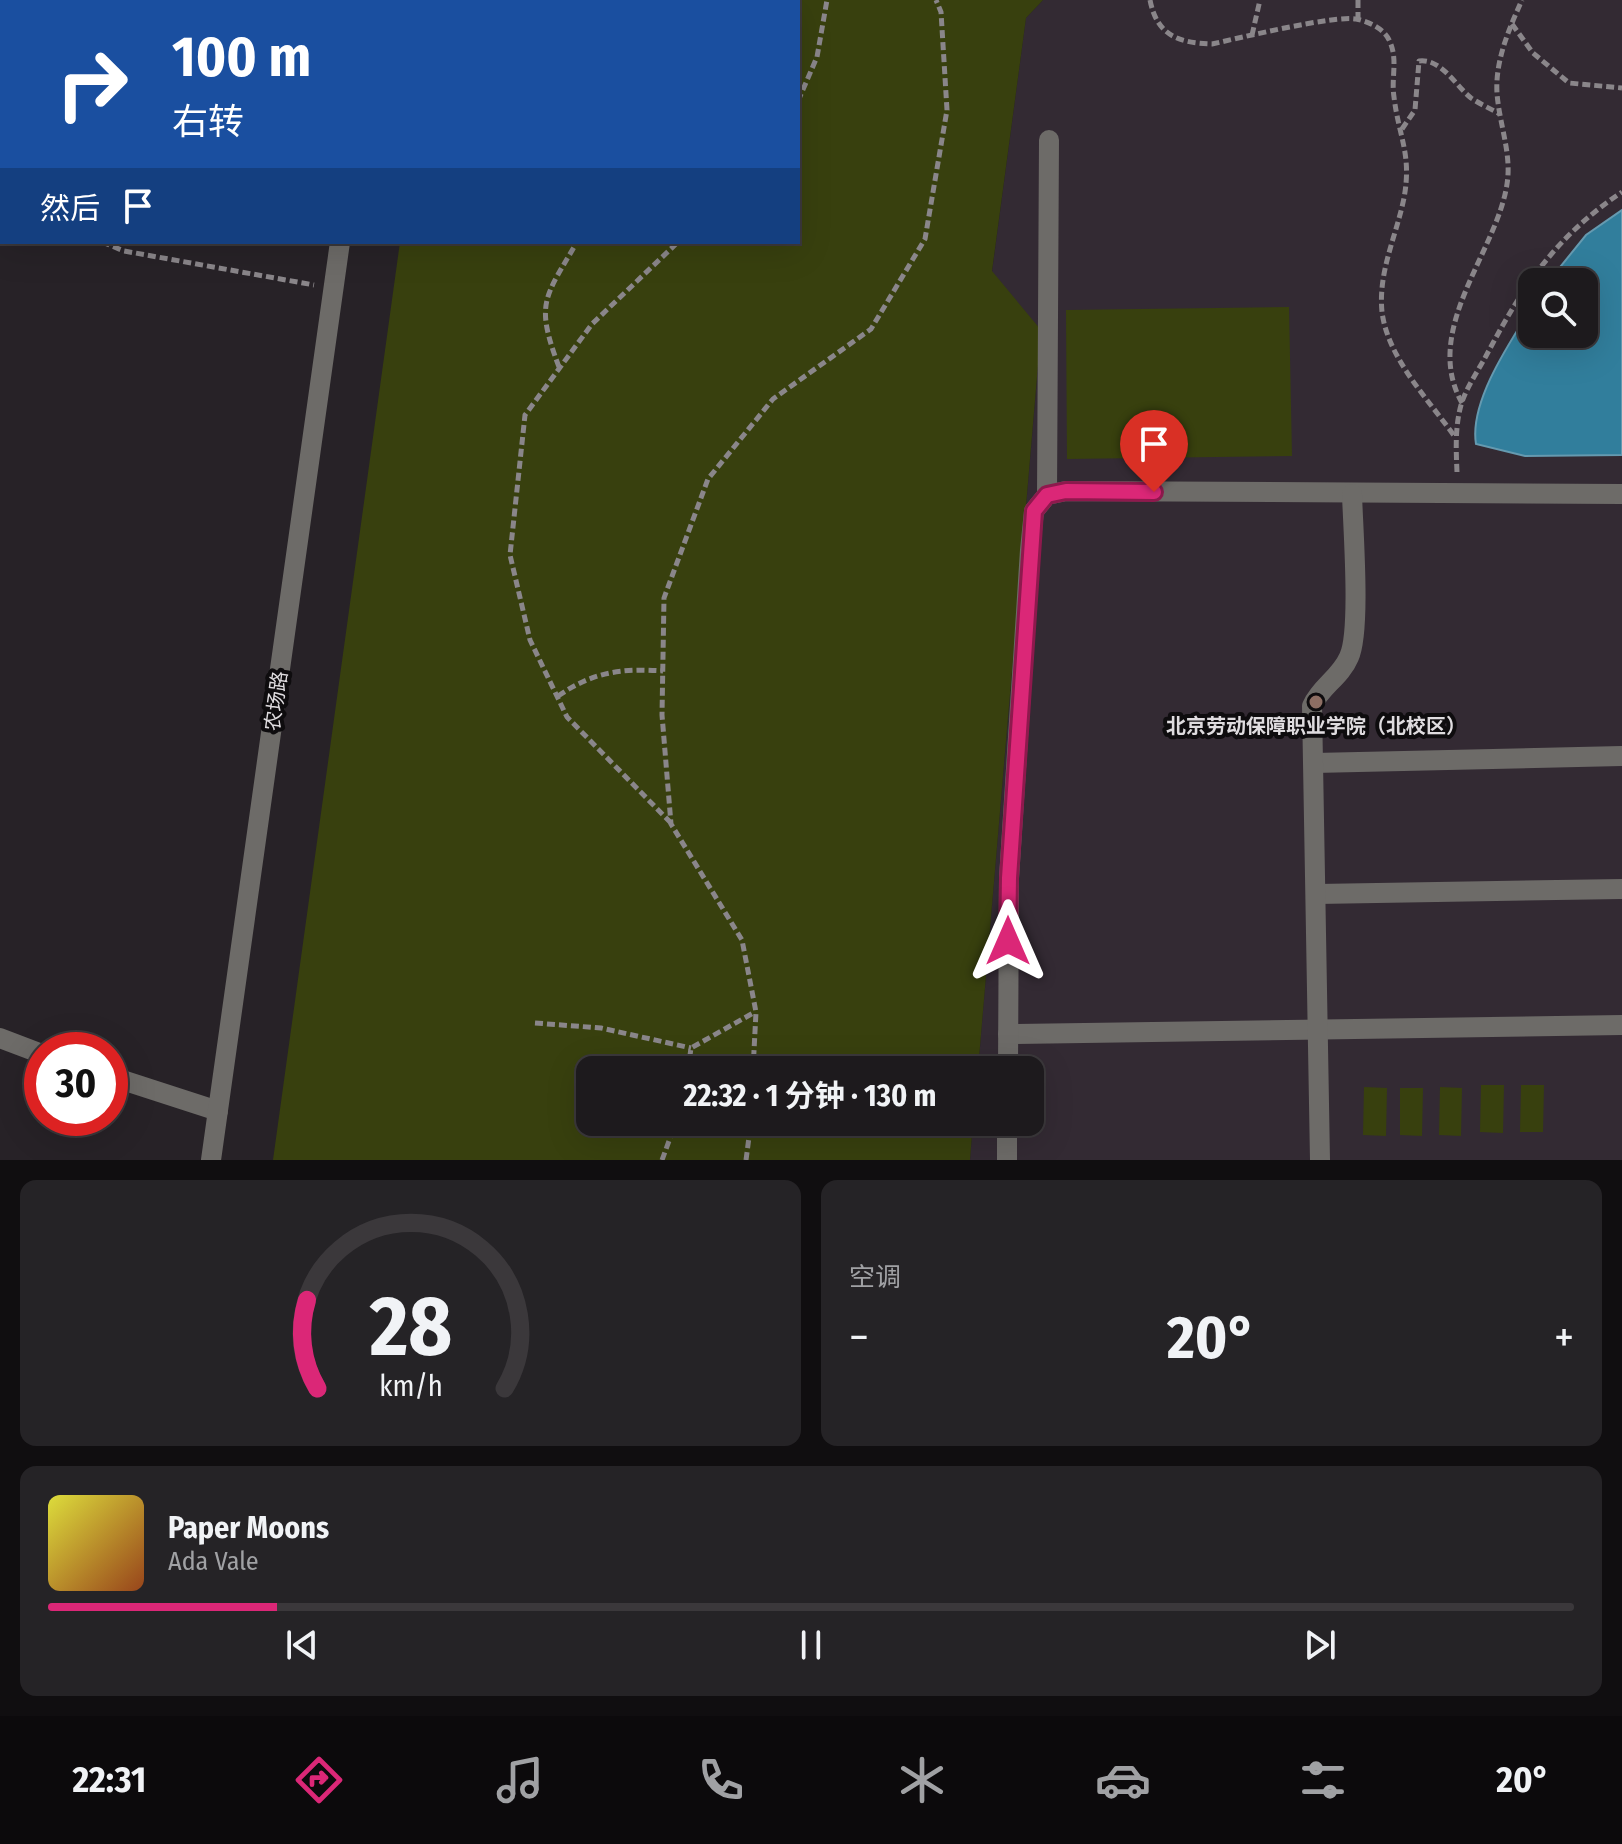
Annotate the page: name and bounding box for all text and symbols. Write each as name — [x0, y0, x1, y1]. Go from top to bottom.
text: 100 m — [172, 24, 311, 91]
icon: right — [40, 32, 144, 136]
text: 右转 — [172, 100, 244, 144]
icon: arrive — [116, 184, 160, 228]
text: 然后 — [40, 191, 100, 227]
map controls — [1518, 268, 1598, 348]
button: search — [1518, 268, 1598, 348]
pin — [1120, 410, 1188, 492]
icon: arrive — [1132, 422, 1176, 466]
street label: 农场路 — [260, 670, 292, 732]
marker: 北京劳动保障职业学院（北校区） — [1307, 693, 1325, 711]
place label: 北京劳动保障职业学院（北校区） — [1166, 714, 1466, 738]
position arrow — [966, 899, 1050, 983]
speed limit sign: 30 — [24, 1032, 128, 1136]
text: 22:32 · 1 分钟 · 130 m — [684, 1078, 937, 1114]
text: 空调 — [849, 1262, 901, 1293]
text: 28 — [368, 1277, 452, 1377]
text: 20° — [1167, 1302, 1256, 1374]
text: − — [849, 1311, 869, 1364]
text: + — [1554, 1311, 1574, 1364]
text: km/h — [379, 1369, 442, 1404]
text: Paper Moons — [168, 1510, 329, 1546]
text: Ada Vale — [168, 1546, 259, 1577]
icon: previous — [280, 1623, 324, 1667]
icon: pause — [789, 1623, 833, 1667]
icon: next — [1298, 1623, 1342, 1667]
icon: directions — [291, 1752, 347, 1808]
icon: music — [492, 1752, 548, 1808]
icon: phone — [693, 1752, 749, 1808]
icon: climate — [894, 1752, 950, 1808]
icon: car — [1095, 1752, 1151, 1808]
icon: filters — [1295, 1752, 1351, 1808]
text: 22:31 — [72, 1758, 146, 1802]
text: 20° — [1496, 1758, 1549, 1802]

